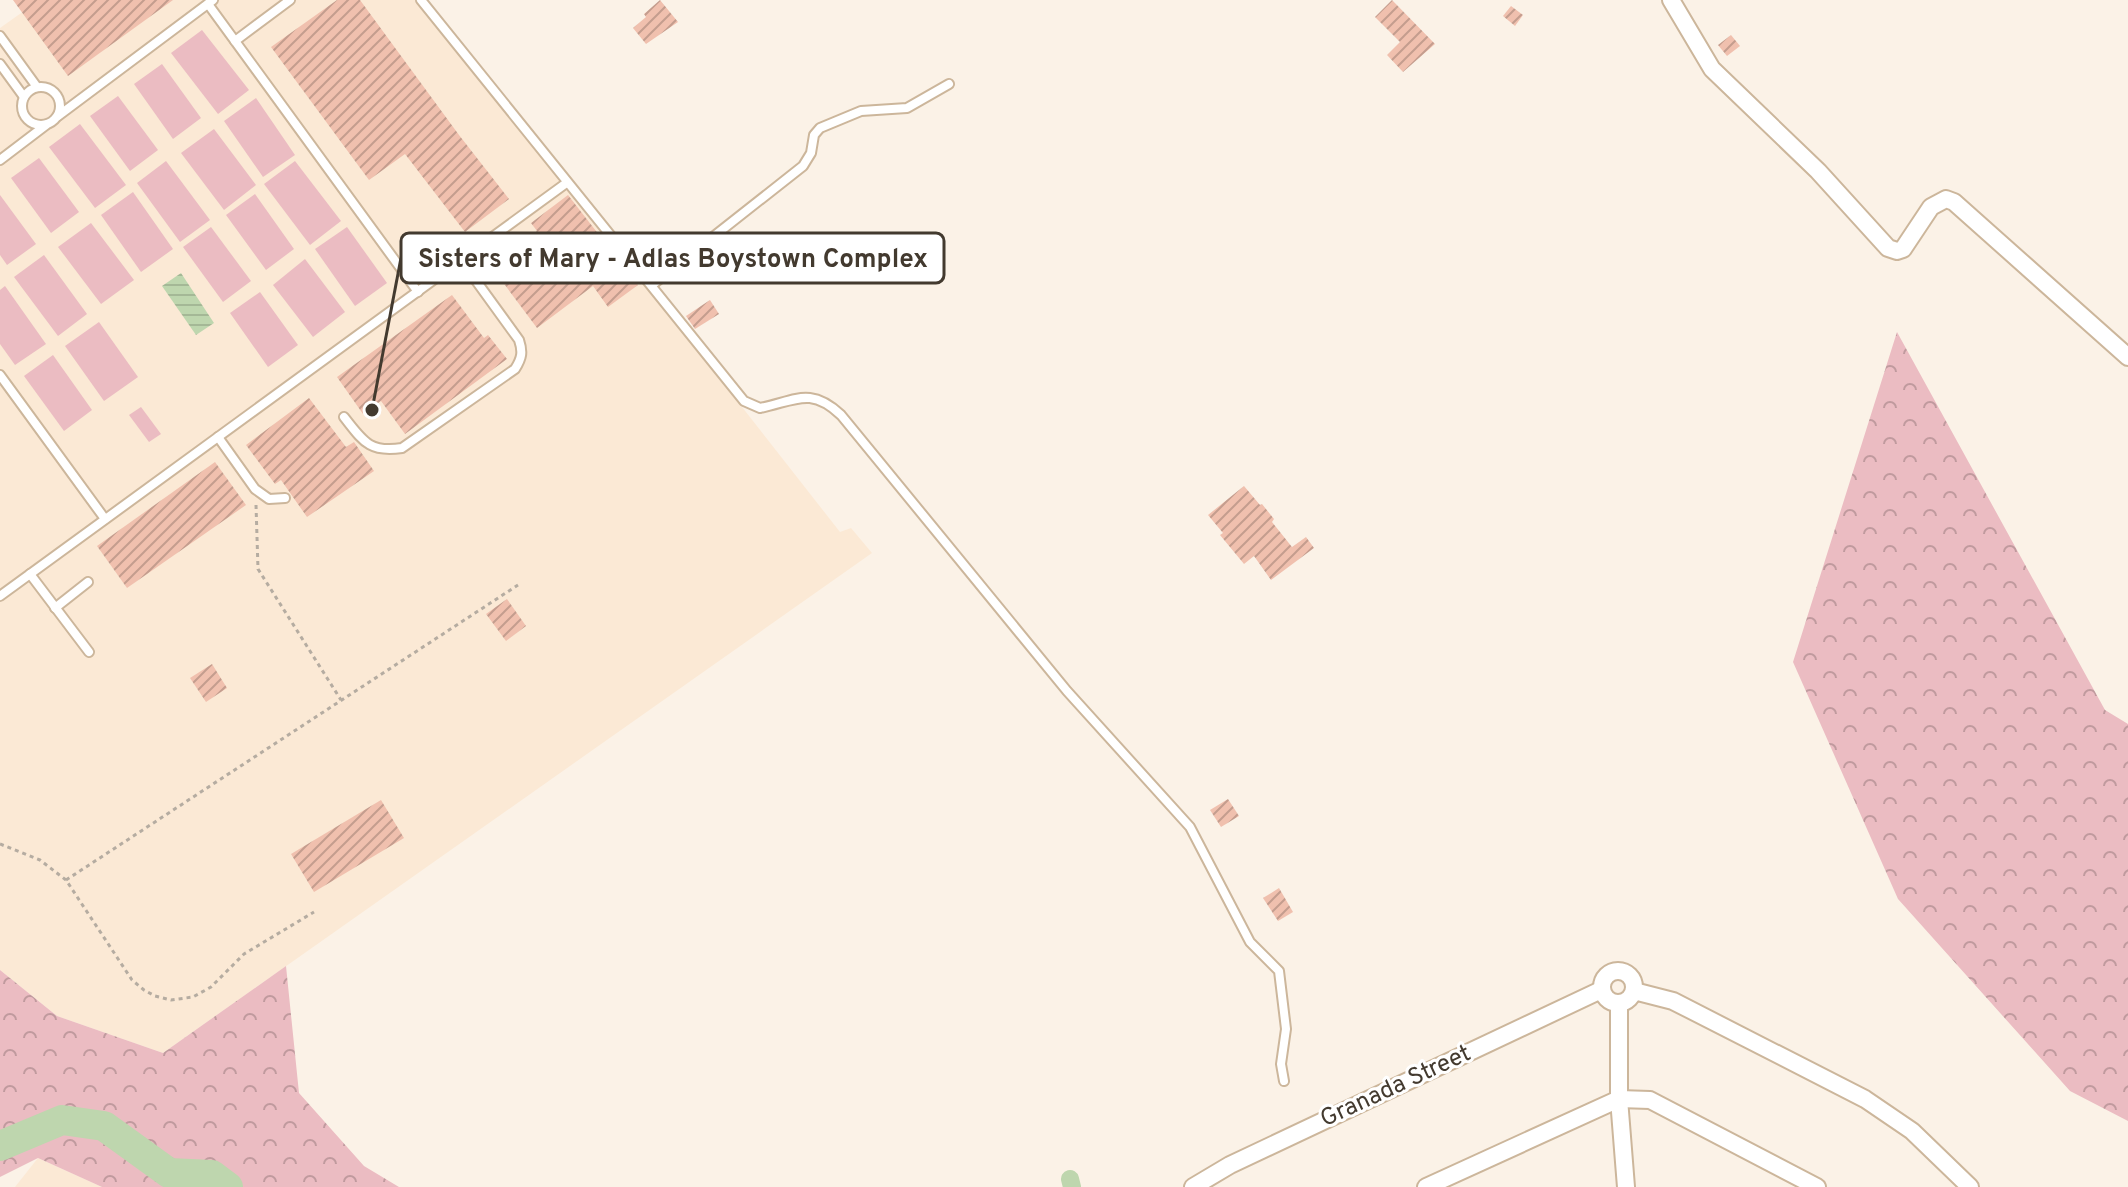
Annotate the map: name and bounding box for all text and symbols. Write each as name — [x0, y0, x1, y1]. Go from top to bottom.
callout: Sisters of Mary - Adlas Boystown Complex — [401, 233, 944, 283]
text: Sisters of Mary - Adlas Boystown Complex — [418, 244, 928, 277]
street label: Granada Street — [1316, 1039, 1476, 1135]

